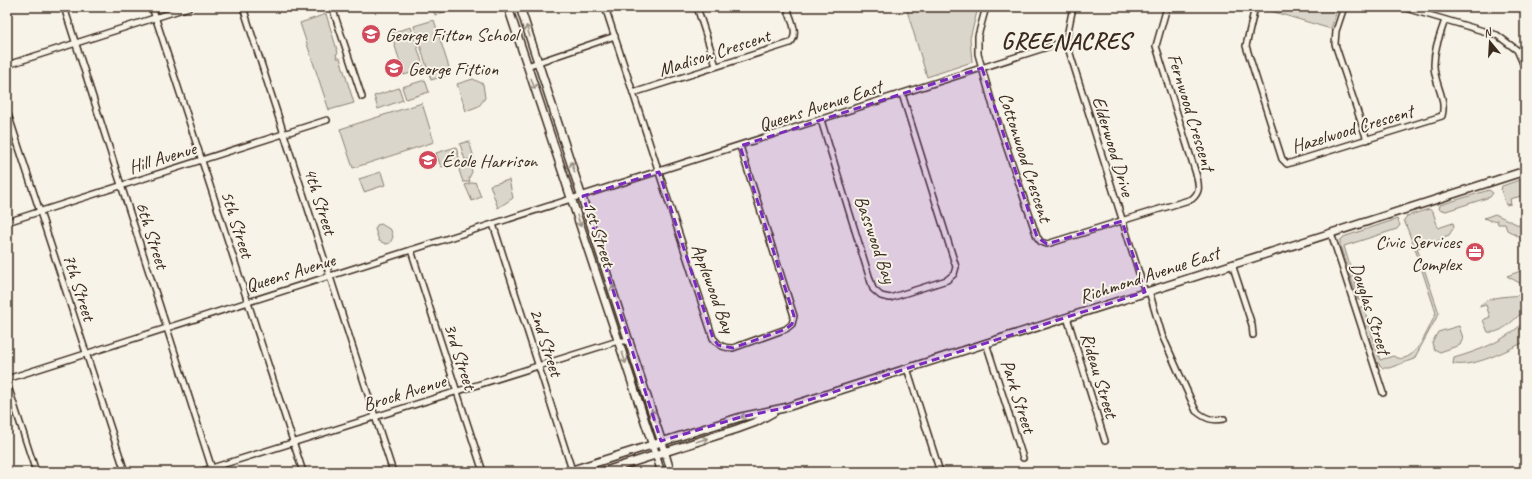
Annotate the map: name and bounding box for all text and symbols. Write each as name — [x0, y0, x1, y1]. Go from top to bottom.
north arrow — [1470, 22, 1510, 62]
school or university icon: George Fitton School — [360, 23, 382, 45]
place label: George Fitton School — [385, 23, 522, 47]
street label: Madison Crescent — [655, 23, 775, 82]
one-way arrow — [524, 24, 531, 37]
text: N — [1482, 24, 1494, 40]
district label: GREENACRES — [1001, 27, 1135, 56]
street label: Fernwood Crescent — [1162, 51, 1221, 176]
school or university icon: George Fittion — [383, 57, 405, 79]
place label: George Fittion — [408, 57, 499, 81]
street label: Queens Avenue East — [756, 74, 887, 137]
one-way arrow — [530, 78, 538, 90]
street label: Cottonwood Crescent — [993, 89, 1058, 227]
street label: Elderwood Drive — [1086, 93, 1140, 201]
street label: Hazelwood Crescent — [1289, 98, 1419, 159]
street label: Hill Avenue — [126, 136, 201, 180]
school or university icon: École Harrison — [417, 149, 439, 171]
place label: École Harrison — [442, 149, 539, 173]
one-way arrow — [569, 161, 576, 174]
street label: 4th Street — [298, 165, 343, 239]
street label: 5th Street — [215, 188, 260, 262]
street label: Basswood Bay — [849, 192, 902, 288]
street label: 6th Street — [130, 199, 175, 273]
street label: 1st Street — [577, 199, 621, 271]
one-way arrow — [576, 214, 583, 227]
place label: Civic Services Complex — [1376, 230, 1463, 276]
street label: Applewood Bay — [686, 240, 741, 338]
street label: Richmond Avenue East — [1076, 240, 1225, 309]
office icon: Civic Services Complex — [1464, 241, 1486, 263]
street label: Queens Avenue — [243, 247, 340, 298]
street label: 7th Street — [57, 251, 102, 325]
street label: Douglas Street — [1344, 259, 1397, 360]
one-way arrow — [610, 285, 617, 298]
street label: 2nd Street — [524, 305, 569, 381]
street label: 3rd Street — [438, 320, 483, 394]
street label: Rideau Street — [1075, 330, 1124, 422]
one-way arrow — [620, 351, 628, 363]
street label: Park Street — [995, 357, 1042, 438]
street label: Brock Avenue — [360, 368, 450, 417]
one-way arrow — [649, 409, 656, 422]
one-way arrow — [739, 413, 752, 420]
one-way arrow — [695, 436, 708, 443]

